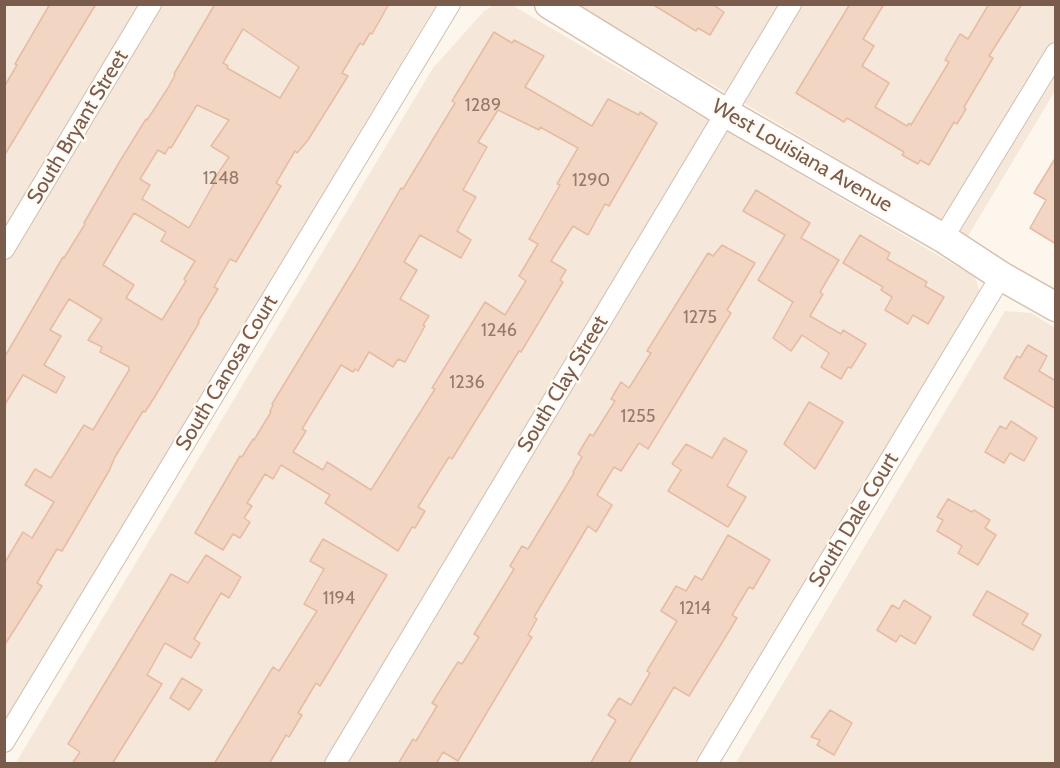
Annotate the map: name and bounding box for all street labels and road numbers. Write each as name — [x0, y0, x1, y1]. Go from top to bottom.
street label: South Bryant Street — [22, 46, 134, 208]
street label: West Louisiana Avenue — [707, 94, 897, 218]
street label: South Canosa Court — [171, 291, 283, 455]
street label: South Clay Street — [512, 311, 614, 457]
street label: South Dale Court — [804, 448, 904, 592]

